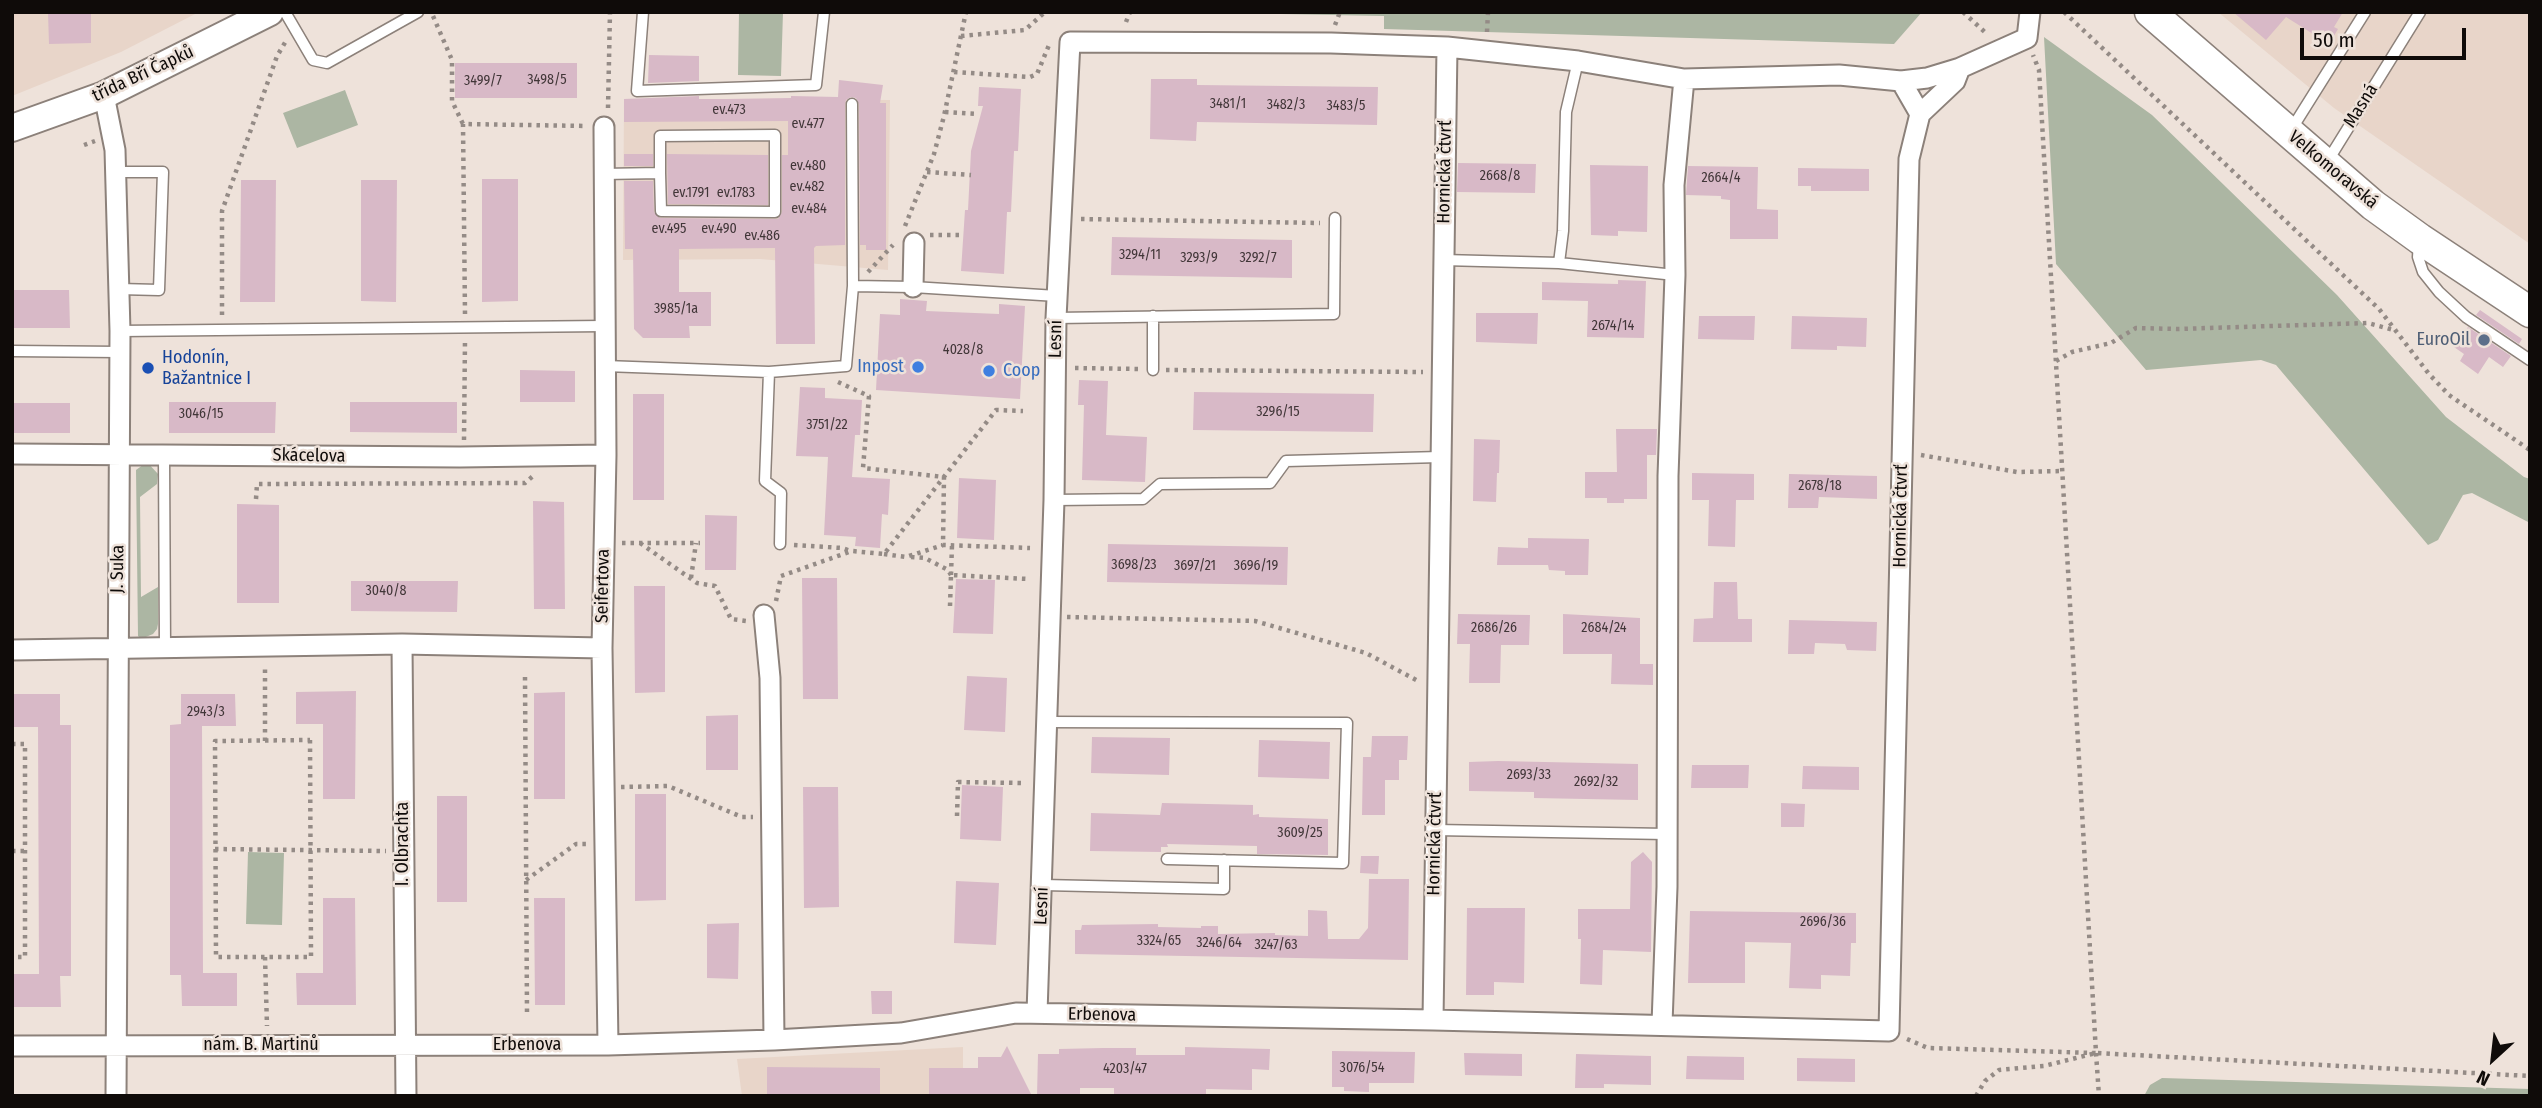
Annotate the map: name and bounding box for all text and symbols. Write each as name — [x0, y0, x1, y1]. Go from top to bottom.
scale bar — [2304, 14, 2470, 58]
text: 50 m — [2313, 27, 2355, 53]
street label: třída Bří Čapků — [89, 41, 197, 107]
house number: 3498/5 — [527, 72, 567, 88]
house number: 3499/7 — [464, 73, 502, 89]
street label: Masná — [2339, 80, 2383, 132]
house number: 3481/1 — [1210, 96, 1246, 112]
house number: 3482/3 — [1267, 97, 1305, 113]
house number: 3483/5 — [1327, 98, 1365, 114]
house number: ev.473 — [712, 102, 746, 118]
house number: ev.477 — [792, 116, 824, 132]
street label: Hornická čtvrť — [1433, 120, 1457, 224]
street label: Velkomoravská — [2284, 126, 2382, 214]
house number: ev.480 — [790, 158, 826, 174]
house number: 2668/8 — [1480, 168, 1520, 184]
house number: 2664/4 — [1701, 170, 1741, 186]
house number: ev.482 — [790, 179, 824, 195]
house number: ev.1791 — [672, 185, 710, 201]
house number: ev.1783 — [717, 185, 755, 201]
house number: ev.484 — [791, 201, 827, 217]
house number: ev.495 — [652, 221, 686, 237]
house number: ev.490 — [701, 221, 737, 237]
house number: ev.486 — [744, 228, 780, 244]
house number: 3294/11 — [1119, 247, 1161, 263]
house number: 3293/9 — [1180, 250, 1218, 266]
house number: 3292/7 — [1239, 250, 1277, 266]
house number: 3985/1a — [654, 301, 698, 317]
house number: 2674/14 — [1592, 318, 1634, 334]
street label: Lesní — [1045, 320, 1067, 358]
place label: EuroOil — [2417, 329, 2470, 351]
marker: EuroOil — [2476, 332, 2492, 348]
house number: 4028/8 — [943, 342, 983, 358]
place label: Hodonín, Bažantnice I — [162, 347, 251, 390]
place label: Inpost — [857, 356, 904, 378]
marker: Inpost — [910, 359, 926, 375]
marker: Hodonín, Bažantnice I — [140, 360, 156, 376]
place label: Coop — [1003, 360, 1040, 382]
marker: Coop — [981, 363, 997, 379]
house number: 3296/15 — [1256, 404, 1300, 420]
house number: 3046/15 — [179, 406, 223, 422]
house number: 3751/22 — [806, 417, 848, 433]
street label: Skácelova — [272, 445, 346, 467]
street label: Hornická čtvrť — [1889, 464, 1913, 568]
house number: 2678/18 — [1798, 478, 1842, 494]
street label: J. Suka — [107, 545, 129, 593]
street label: Seifertova — [592, 549, 614, 623]
house number: 3698/23 — [1111, 557, 1157, 573]
house number: 3697/21 — [1174, 558, 1216, 574]
house number: 3696/19 — [1234, 558, 1278, 574]
house number: 3040/8 — [366, 583, 406, 599]
house number: 2686/26 — [1471, 620, 1517, 636]
house number: 2684/24 — [1581, 620, 1627, 636]
house number: 2943/3 — [187, 704, 225, 720]
house number: 2693/33 — [1507, 767, 1551, 783]
house number: 2692/32 — [1574, 774, 1618, 790]
street label: Hornická čtvrť — [1423, 792, 1447, 896]
street label: I. Olbrachta — [392, 802, 414, 886]
house number: 3609/25 — [1277, 825, 1323, 841]
street label: Lesní — [1031, 887, 1053, 925]
house number: 2696/36 — [1800, 914, 1846, 930]
house number: 3324/65 — [1137, 933, 1181, 949]
house number: 3246/64 — [1196, 935, 1242, 951]
house number: 3247/63 — [1255, 937, 1297, 953]
street label: Erbenova — [1068, 1004, 1136, 1026]
north arrow — [2458, 1024, 2528, 1094]
street label: nám. B. Martinů — [203, 1034, 319, 1056]
street label: Erbenova — [493, 1034, 561, 1056]
house number: 3076/54 — [1340, 1060, 1384, 1076]
house number: 4203/47 — [1103, 1061, 1147, 1077]
text: N — [2473, 1065, 2494, 1091]

